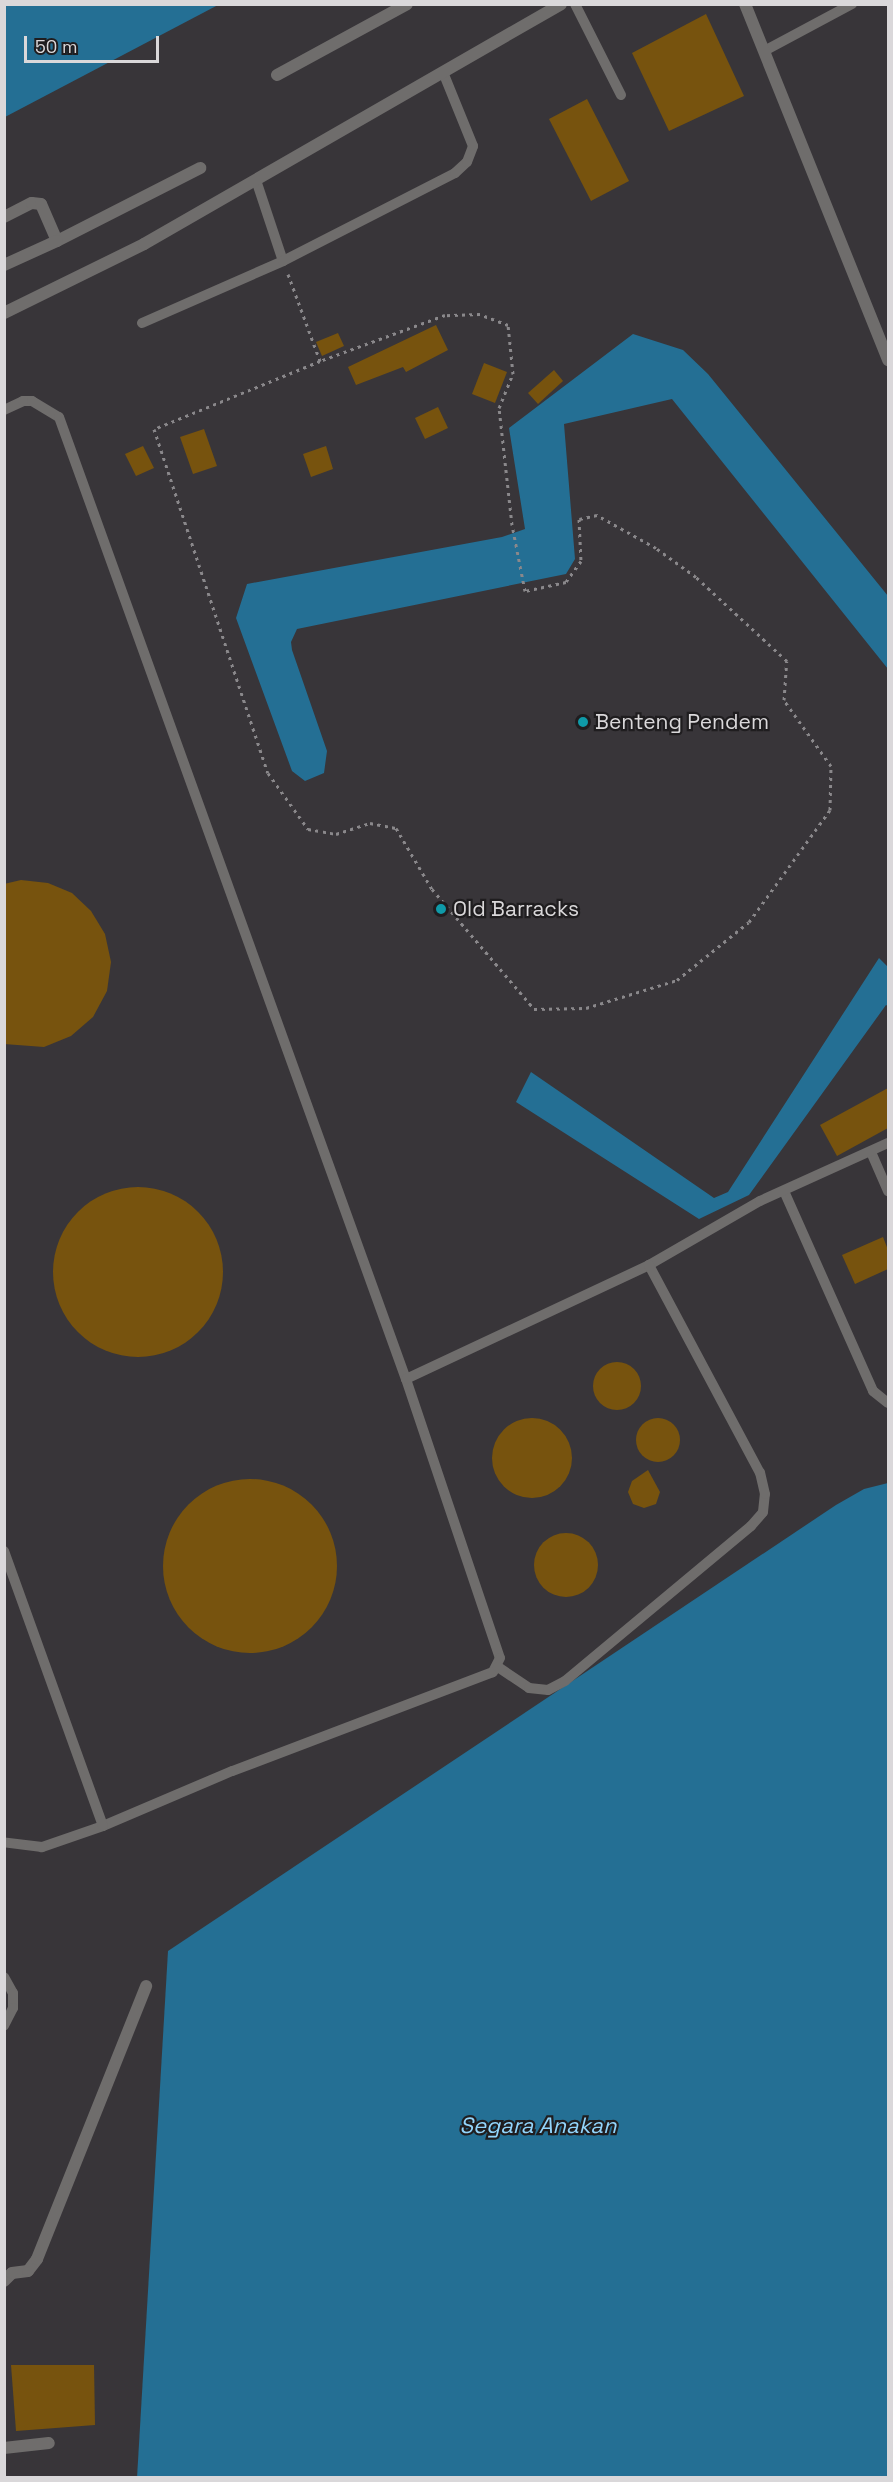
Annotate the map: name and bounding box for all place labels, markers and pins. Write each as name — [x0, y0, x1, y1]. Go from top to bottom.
place label: Benteng Pendem — [595, 709, 769, 735]
marker: Benteng Pendem — [576, 715, 590, 729]
place label: Old Barracks — [453, 896, 579, 922]
marker: Old Barracks — [434, 902, 448, 916]

